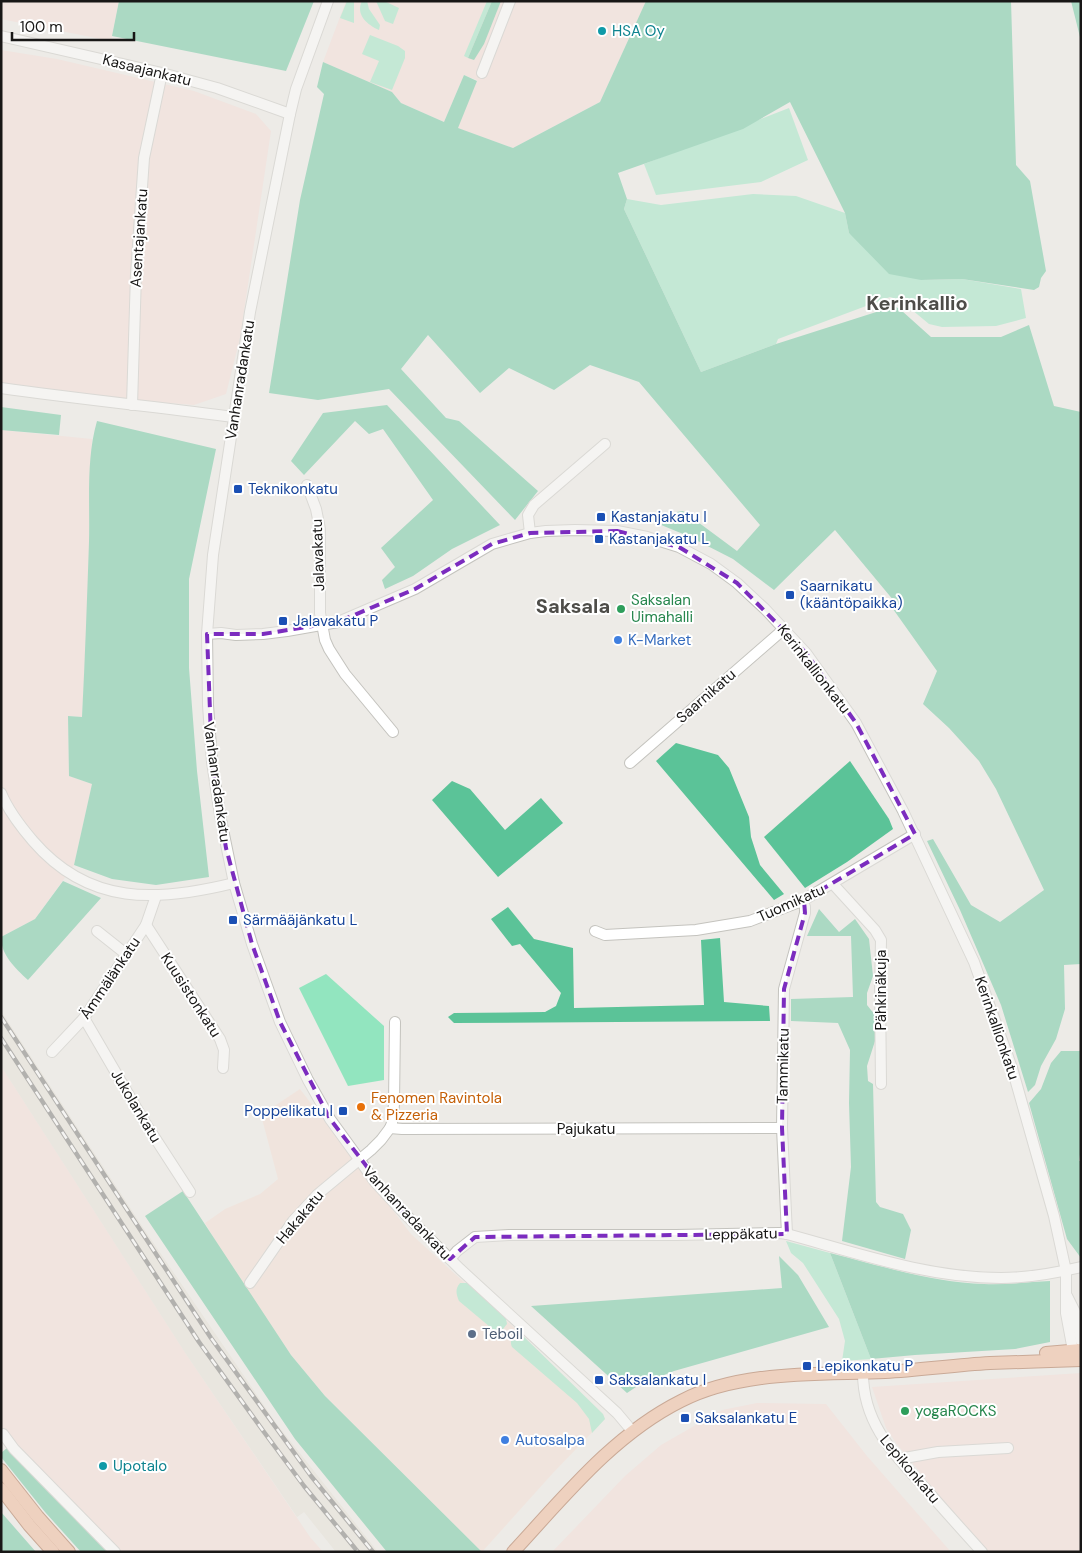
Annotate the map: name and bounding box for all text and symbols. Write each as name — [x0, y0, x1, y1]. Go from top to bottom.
scale bar — [12, 10, 135, 42]
text: 100 m — [20, 17, 63, 37]
place label: HSA Oy — [612, 21, 665, 41]
marker: HSA Oy — [596, 25, 608, 37]
street label: Kasaajankatu — [101, 49, 193, 91]
street label: Asentajankatu — [126, 188, 152, 288]
district label: Kerinkallio — [866, 290, 968, 316]
street label: Vanhanradankatu — [221, 319, 259, 441]
place label: Teknikonkatu — [248, 479, 338, 499]
marker: Teknikonkatu — [232, 483, 244, 495]
place label: Kastanjakatu I — [611, 507, 707, 527]
marker: Kastanjakatu I — [595, 511, 607, 523]
street label: Jalavakatu — [307, 518, 329, 592]
place label: Kastanjakatu L — [609, 529, 709, 549]
marker: Kastanjakatu L — [593, 533, 605, 545]
place label: Saarnikatu (kääntöpaikka) — [800, 576, 903, 613]
marker: Saarnikatu (kääntöpaikka) — [784, 589, 796, 601]
place label: Saksalan Uimahalli — [631, 590, 693, 627]
district label: Saksala — [536, 593, 610, 619]
marker: Saksalan Uimahalli — [615, 603, 627, 615]
place label: Jalavakatu P — [293, 611, 379, 631]
marker: Jalavakatu P — [277, 615, 289, 627]
street label: Kerinkallionkatu — [773, 620, 855, 718]
place label: K-Market — [628, 630, 692, 650]
marker: K-Market — [612, 634, 624, 646]
street label: Saarnikatu — [672, 665, 740, 727]
street label: Vanhanradankatu — [199, 721, 235, 843]
street label: Tuomikatu — [754, 879, 828, 927]
place label: Särmääjänkatu L — [243, 910, 357, 930]
marker: Särmääjänkatu L — [227, 914, 239, 926]
street label: Ämmälänkatu — [75, 933, 145, 1023]
street label: Kuusistonkatu — [156, 949, 226, 1041]
street label: Pähkinäkuja — [871, 949, 891, 1031]
street label: Kerinkallionkatu — [970, 974, 1024, 1082]
street label: Tammikatu — [772, 1028, 794, 1104]
street label: Jukolankatu — [106, 1066, 166, 1146]
place label: Fenomen Ravintola & Pizzeria — [371, 1088, 502, 1125]
place label: Poppelikatu I — [244, 1101, 333, 1121]
marker: Fenomen Ravintola & Pizzeria — [355, 1101, 367, 1113]
marker: Poppelikatu I — [337, 1105, 349, 1117]
street label: Pajukatu — [557, 1119, 615, 1139]
street label: Vanhanradankatu — [358, 1162, 456, 1264]
street label: Hakakatu — [272, 1186, 328, 1248]
street label: Leppäkatu — [704, 1223, 778, 1245]
place label: Teboil — [482, 1324, 523, 1344]
marker: Teboil — [466, 1328, 478, 1340]
place label: Lepikonkatu P — [817, 1356, 914, 1376]
marker: Lepikonkatu P — [801, 1360, 813, 1372]
place label: Saksalankatu I — [609, 1370, 706, 1390]
marker: Saksalankatu I — [593, 1374, 605, 1386]
place label: yogaROCKS — [915, 1401, 997, 1421]
marker: yogaROCKS — [899, 1405, 911, 1417]
place label: Saksalankatu E — [695, 1408, 797, 1428]
marker: Saksalankatu E — [679, 1412, 691, 1424]
place label: Autosalpa — [515, 1430, 585, 1450]
street label: Lepikonkatu — [875, 1431, 945, 1507]
marker: Autosalpa — [499, 1434, 511, 1446]
place label: Upotalo — [113, 1456, 167, 1476]
marker: Upotalo — [97, 1460, 109, 1472]

